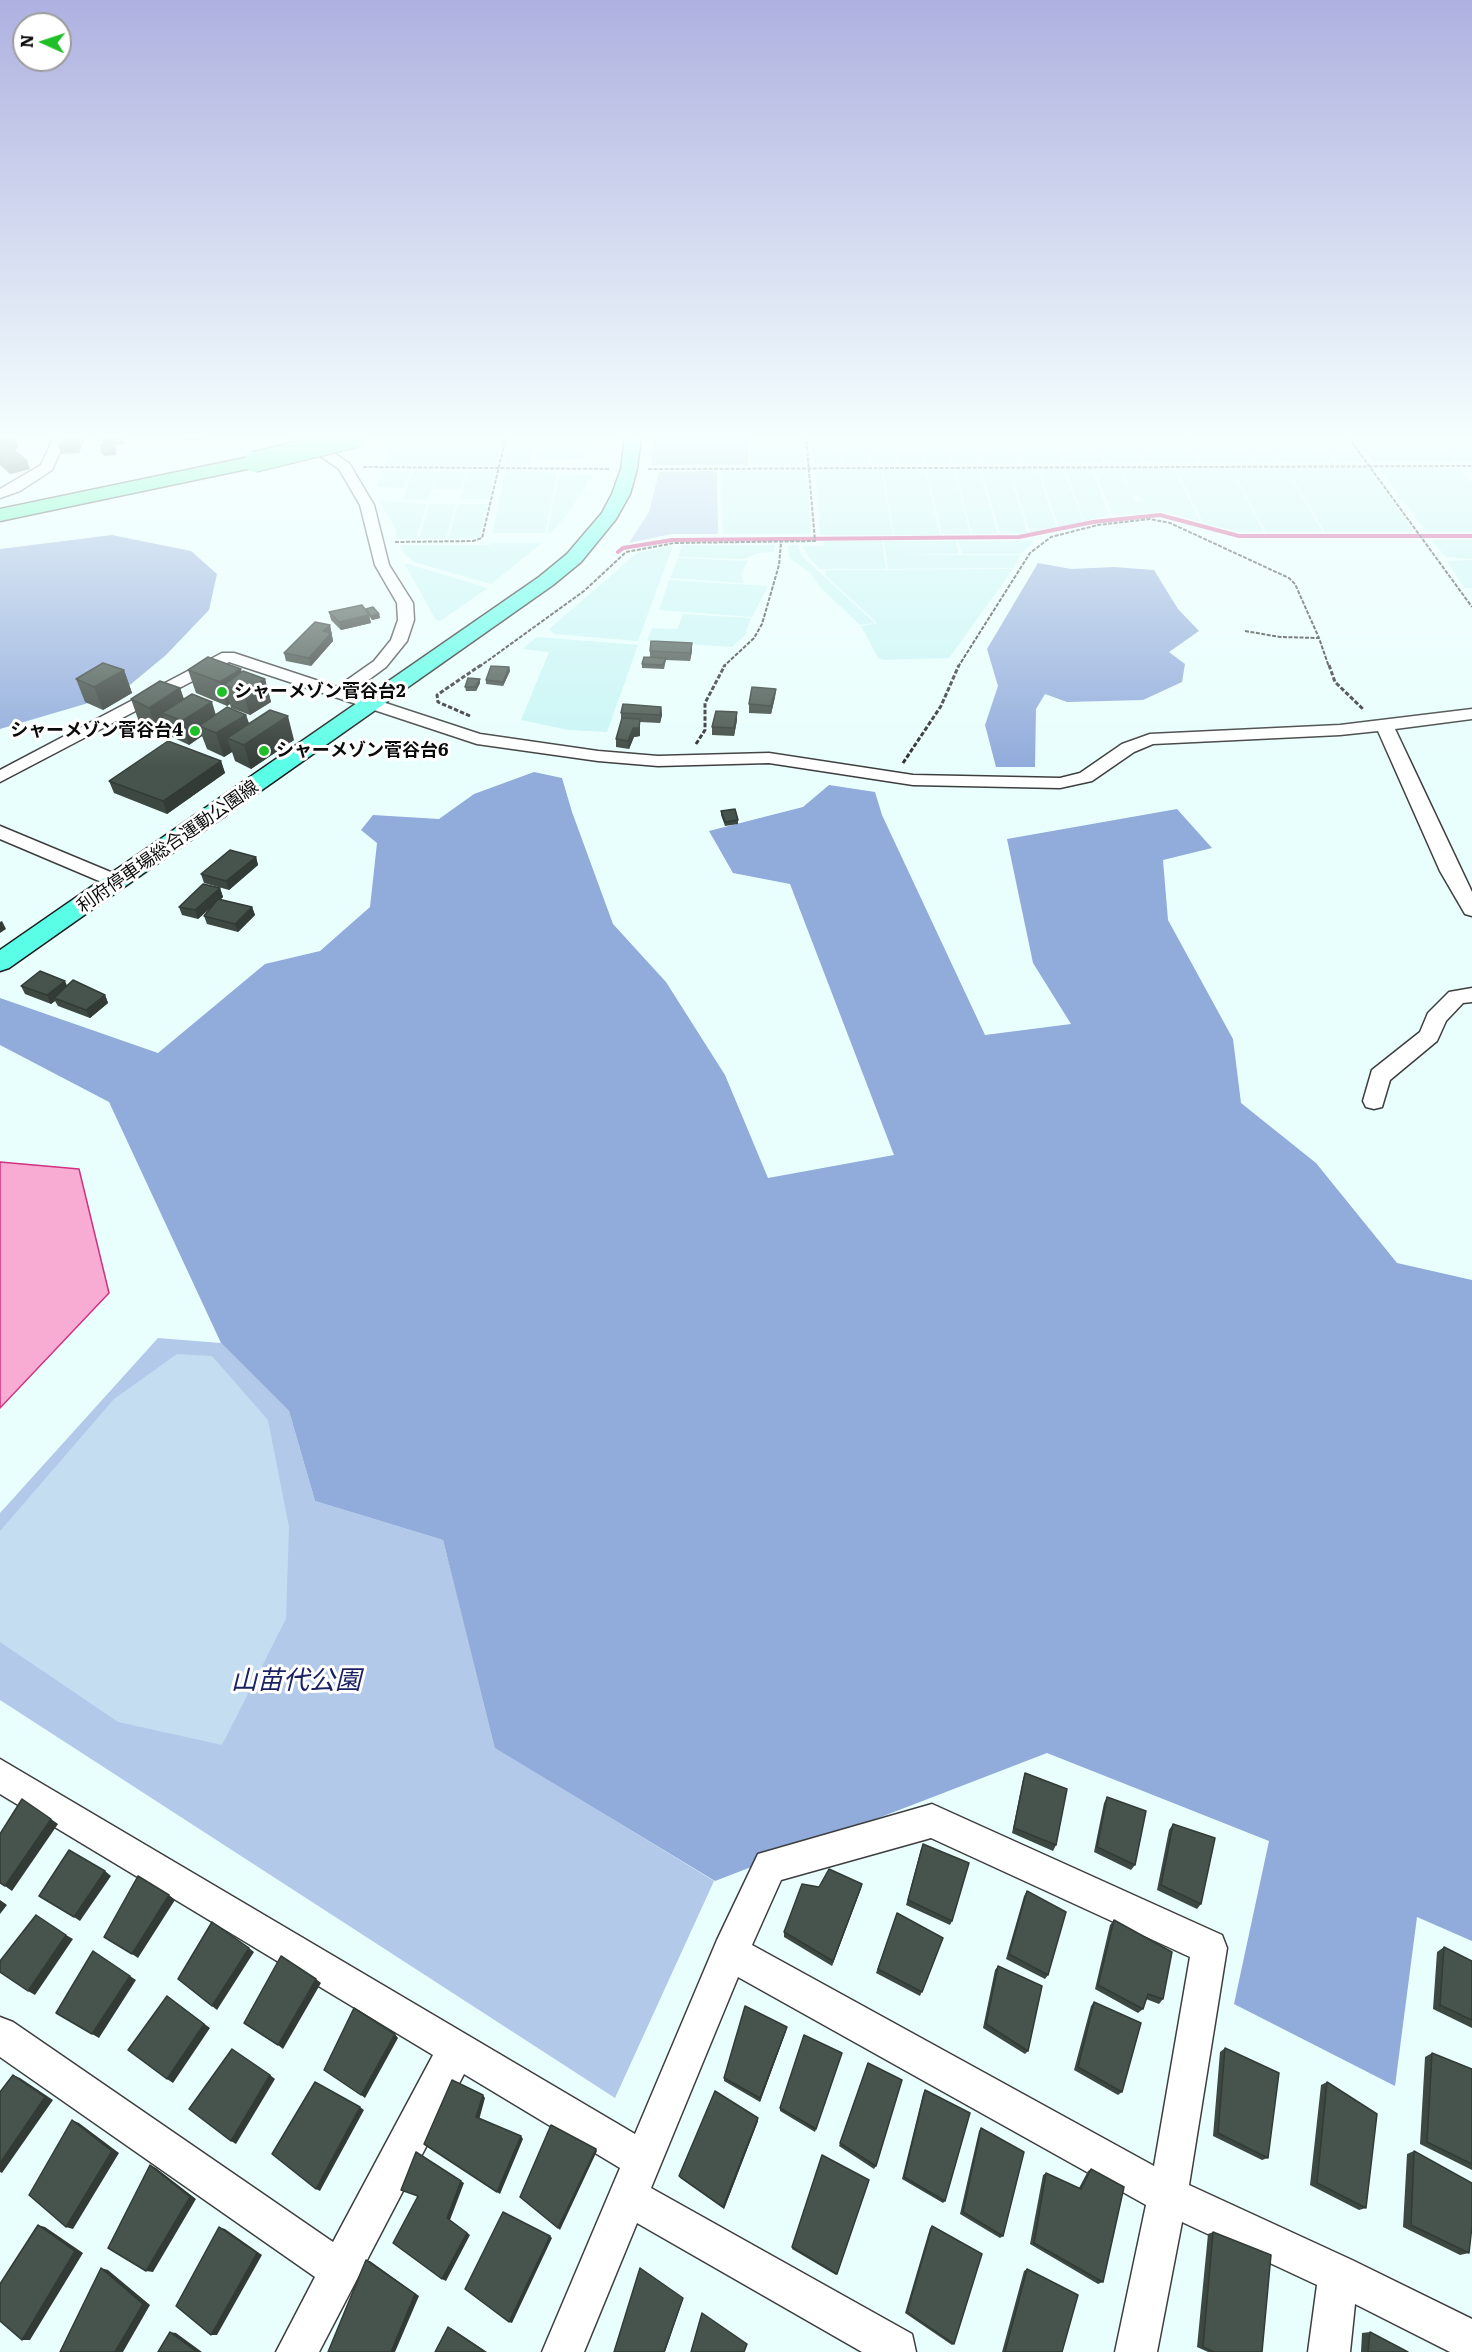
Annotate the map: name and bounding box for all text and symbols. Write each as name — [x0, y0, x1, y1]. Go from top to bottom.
north arrow — [12, 12, 72, 72]
text: N — [14, 34, 38, 49]
place label: シャーメゾン菅谷台2 — [234, 681, 406, 703]
marker: シャーメゾン菅谷台2 — [215, 685, 229, 699]
place label: シャーメゾン菅谷台4 — [10, 720, 183, 742]
marker: シャーメゾン菅谷台4 — [188, 724, 202, 738]
place label: シャーメゾン菅谷台6 — [276, 740, 449, 762]
marker: シャーメゾン菅谷台6 — [257, 744, 271, 758]
street label: 利府停車場総合運動公園線 — [73, 776, 263, 918]
park label: 山苗代公園 — [231, 1665, 361, 1697]

